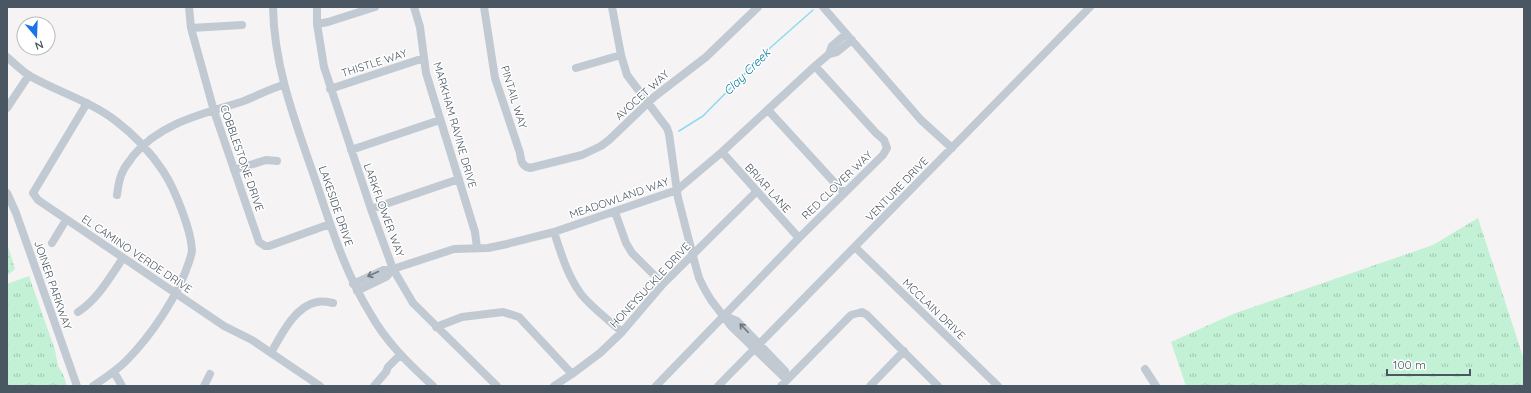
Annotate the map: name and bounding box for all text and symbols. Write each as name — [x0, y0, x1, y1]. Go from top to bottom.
north arrow — [16, 16, 56, 56]
text: N — [33, 38, 45, 53]
water label: Clay Creek — [720, 44, 774, 98]
street label: THISTLE WAY — [339, 46, 409, 80]
street label: MARKHAM RAVINE DRIVE — [430, 60, 480, 190]
street label: PINTAIL WAY — [498, 64, 530, 130]
street label: AVOCET WAY — [612, 67, 672, 123]
street label: COBBLESTONE DRIVE — [217, 103, 267, 213]
street label: RED CLOVER WAY — [799, 148, 875, 222]
street label: VENTURE DRIVE — [863, 154, 931, 224]
street label: BRIAR LANE — [742, 160, 794, 216]
street label: LARKFLOWER WAY — [361, 161, 407, 259]
street label: LAKESIDE DRIVE — [316, 164, 356, 248]
street label: MEADOWLAND WAY — [567, 174, 671, 222]
street label: EL CAMINO VERDE DRIVE — [79, 212, 195, 296]
street label: JOINER PARKWAY — [31, 239, 75, 331]
street label: HONEYSUCKLE DRIVE — [607, 239, 693, 331]
one-way arrow — [367, 271, 379, 278]
street label: MCCLAIN DRIVE — [900, 276, 968, 342]
one-way arrow — [739, 323, 748, 333]
scale bar — [1387, 351, 1470, 377]
text: 100 m — [1393, 357, 1426, 372]

